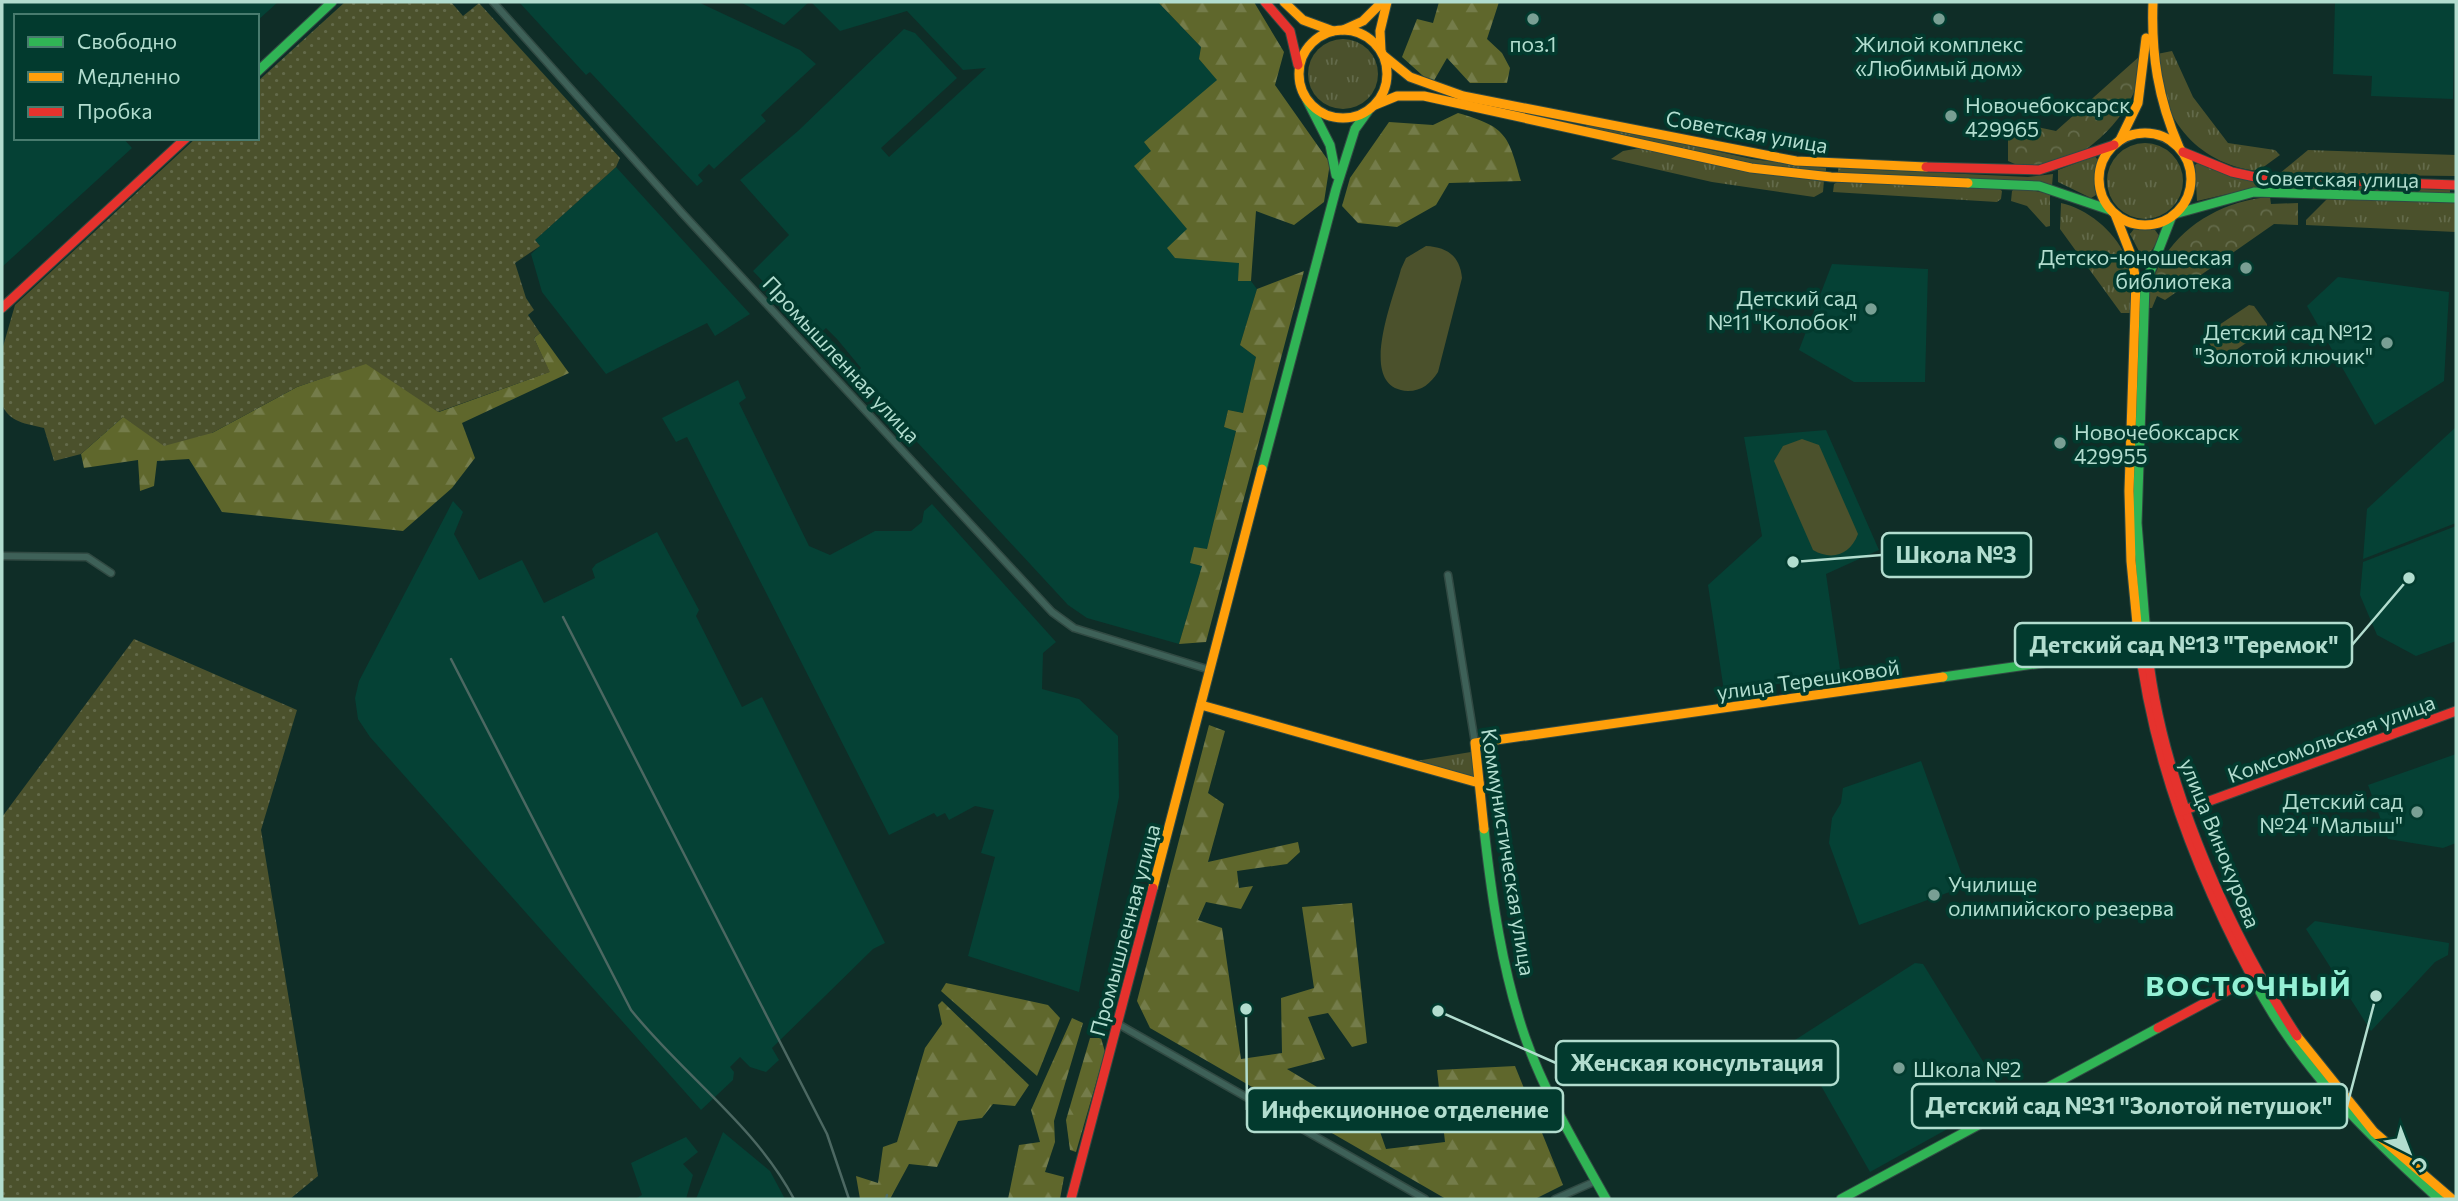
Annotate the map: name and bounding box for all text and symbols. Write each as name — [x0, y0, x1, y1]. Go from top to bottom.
marker: поз.1 — [1525, 11, 1541, 27]
marker: Жилой комплекс «Любимый дом» — [1931, 11, 1947, 27]
legend — [14, 14, 259, 140]
text: Свободно — [77, 28, 177, 53]
place label: поз.1 — [1510, 31, 1556, 56]
place label: Жилой комплекс «Любимый дом» — [1855, 31, 2023, 80]
text: Медленно — [77, 63, 181, 88]
place label: Новочебоксарск 429965 — [1965, 92, 2130, 141]
text: Пробка — [77, 98, 152, 123]
street label: Советская улица — [1664, 104, 1830, 158]
marker: Новочебоксарск 429965 — [1943, 108, 1959, 124]
street label: Советская улица — [2255, 164, 2419, 192]
place label: Детско-юношеская библиотека — [2038, 244, 2232, 293]
marker: Детско-юношеская библиотека — [2238, 260, 2254, 276]
street label: Промышленная улица — [758, 271, 926, 447]
place label: Детский сад №11 "Колобок" — [1708, 285, 1857, 334]
marker: Детский сад №11 "Колобок" — [1863, 301, 1879, 317]
place label: Детский сад №12 "Золотой ключик" — [2195, 319, 2373, 368]
marker: Детский сад №12 "Золотой ключик" — [2379, 335, 2395, 351]
place label: Новочебоксарск 429955 — [2074, 419, 2239, 468]
marker: Новочебоксарск 429955 — [2052, 435, 2068, 451]
callout: Школа №3 — [1882, 533, 2031, 577]
text: Школа №3 — [1895, 540, 2017, 568]
callout: Детский сад №13 "Теремок" — [2015, 623, 2352, 667]
text: Детский сад №13 "Теремок" — [2030, 630, 2338, 658]
street label: улица Терешковой — [1715, 654, 1901, 704]
street label: Комсомольская улица — [2224, 689, 2438, 787]
street label: Коммунистическая улица — [1477, 727, 1541, 977]
street label: улица Винокурова — [2176, 755, 2266, 931]
place label: Детский сад №24 "Малыш" — [2259, 788, 2403, 837]
marker: Детский сад №24 "Малыш" — [2409, 804, 2425, 820]
street label: Промышленная улица — [1084, 821, 1164, 1039]
place label: Училище олимпийского резерва — [1948, 871, 2174, 920]
marker: Училище олимпийского резерва — [1926, 887, 1942, 903]
district label: ВОСТОЧНЫЙ — [2146, 968, 2352, 1002]
callout: Женская консультация — [1556, 1041, 1838, 1085]
text: Женская консультация — [1570, 1048, 1824, 1076]
place label: Школа №2 — [1913, 1056, 2021, 1081]
marker: Школа №2 — [1891, 1060, 1907, 1076]
callout: Детский сад №31 "Золотой петушок" — [1912, 1084, 2347, 1128]
callout: Инфекционное отделение — [1247, 1088, 1563, 1132]
text: Детский сад №31 "Золотой петушок" — [1926, 1091, 2332, 1119]
text: Инфекционное отделение — [1261, 1095, 1549, 1123]
north arrow — [2374, 1117, 2444, 1187]
text: С — [2408, 1152, 2433, 1178]

